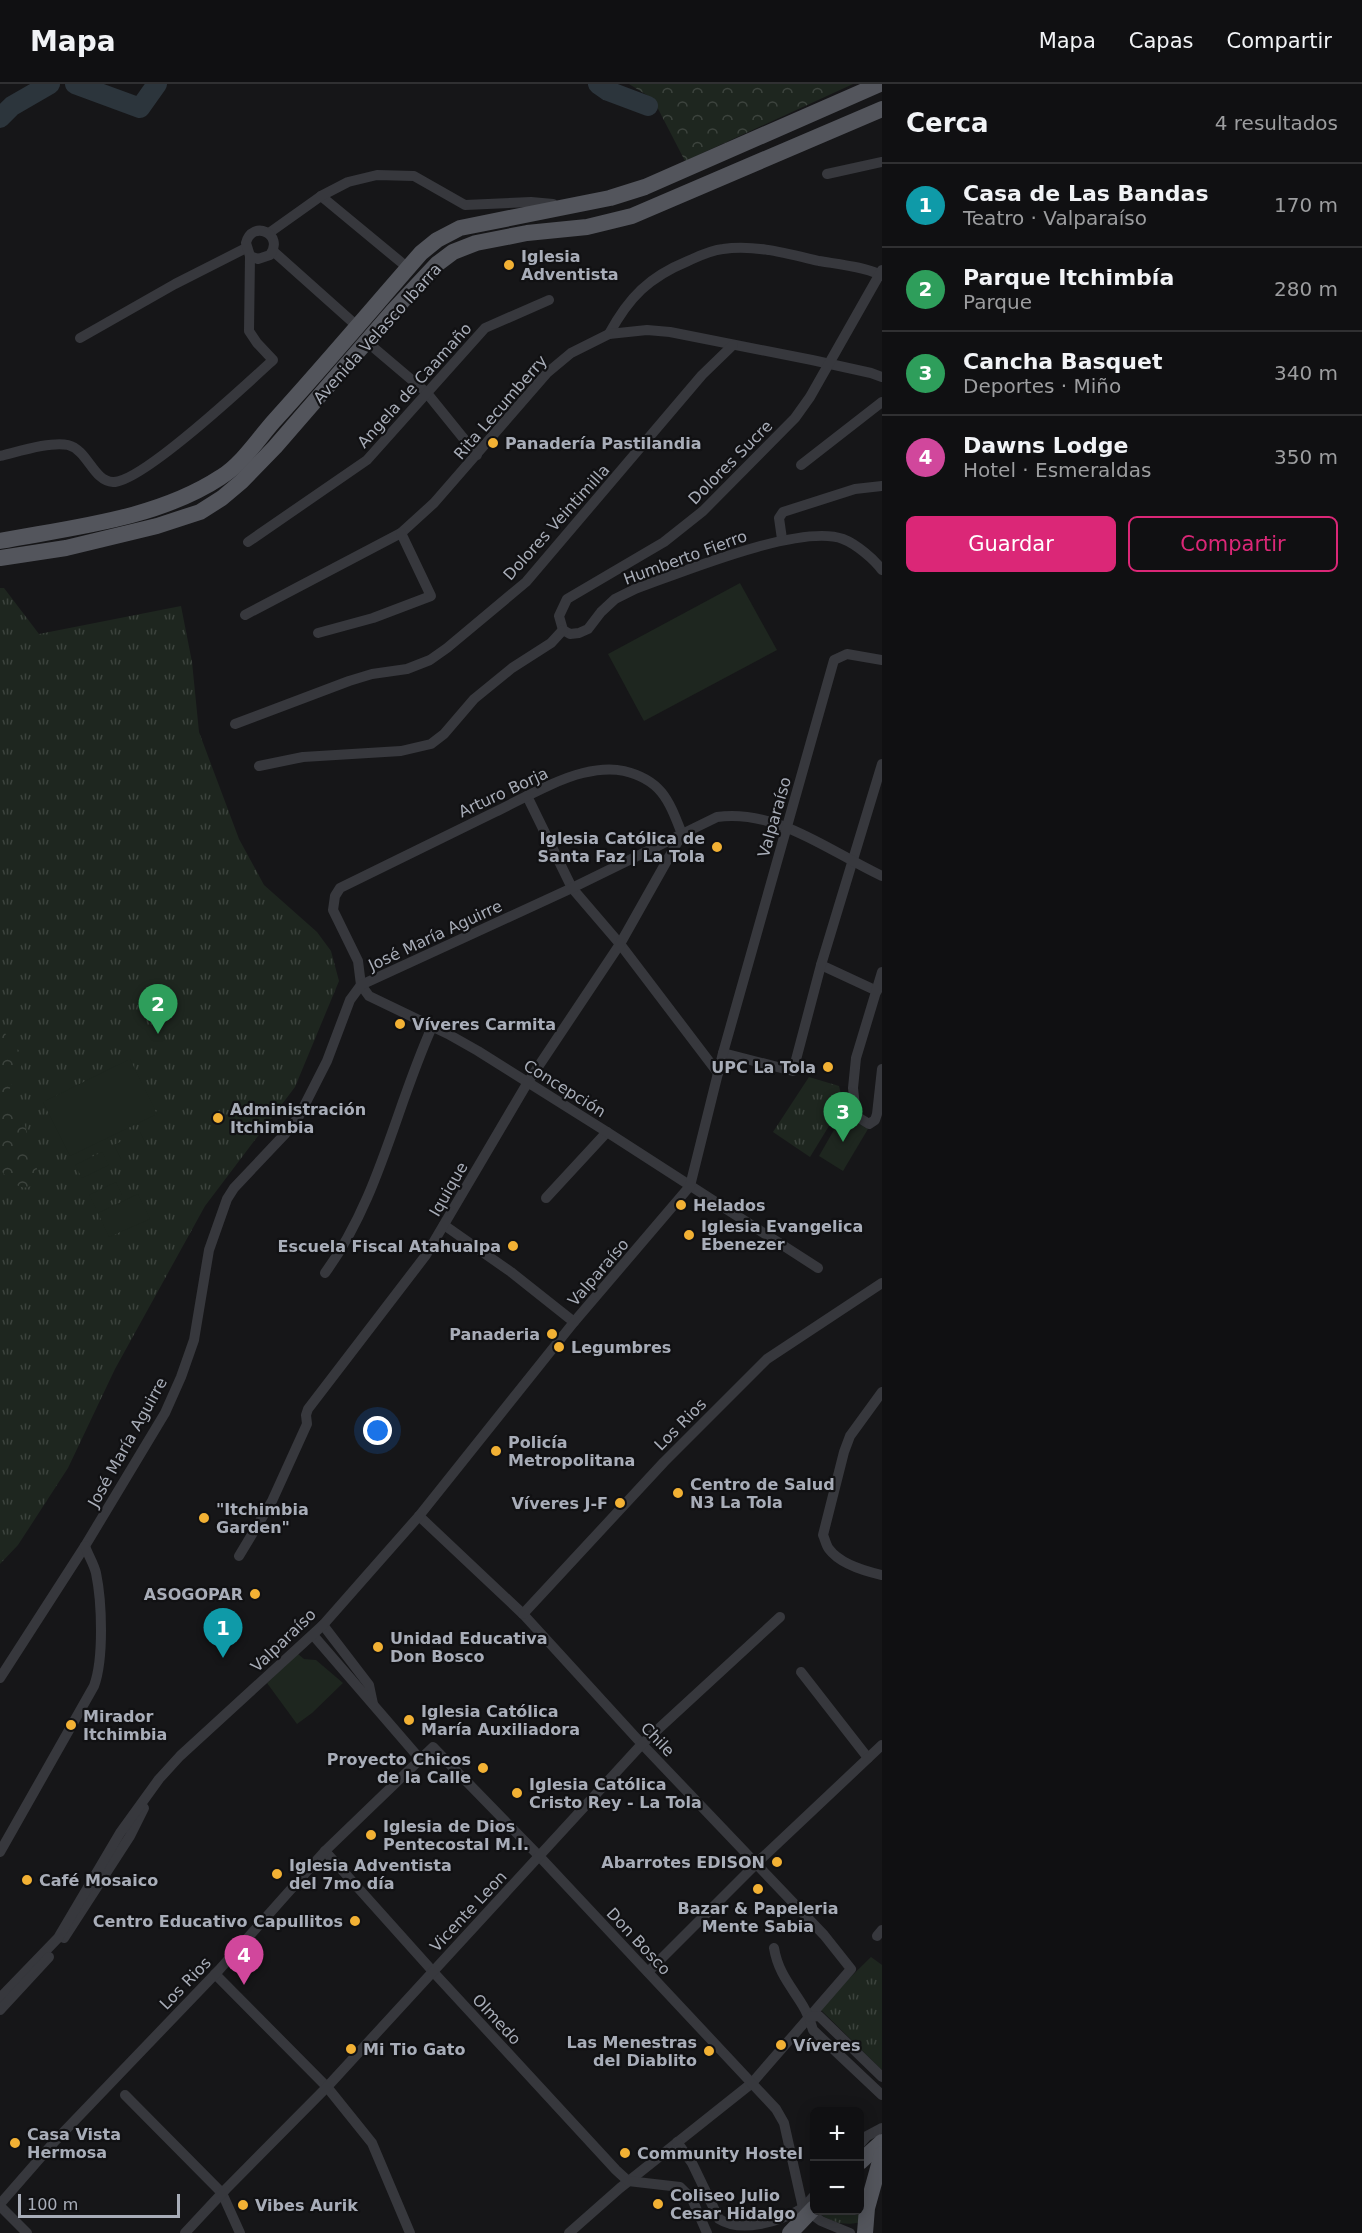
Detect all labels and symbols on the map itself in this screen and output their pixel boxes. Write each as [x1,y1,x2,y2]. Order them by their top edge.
place label: Iglesia Adventista [521,247,619,284]
marker: Iglesia Adventista [502,258,516,272]
street label: Avenida Velasco Ibarra [309,259,445,407]
street label: Angela de Caamaño [353,319,476,452]
street label: Rita Lecumberry [450,351,551,463]
street label: Dolores Sucre [684,416,776,508]
place label: Panadería Pastilandia [505,434,701,453]
marker: Panadería Pastilandia [486,436,500,450]
street label: Dolores Veintimilla [499,460,613,584]
street label: Humberto Fierro [621,526,750,589]
street label: Arturo Borja [455,763,551,821]
street label: Valparaíso [754,775,795,860]
place label: Iglesia Católica de Santa Faz | La Tola [538,829,705,867]
marker: Iglesia Católica de Santa Faz | La Tola [710,840,724,854]
street label: José María Aguirre [364,896,505,975]
pin: 2 [138,984,178,1034]
place label: Víveres Carmita [412,1015,556,1034]
marker: Víveres Carmita [393,1017,407,1031]
street label: Concepción [520,1056,609,1121]
place label: UPC La Tola [711,1058,816,1077]
marker: UPC La Tola [821,1060,835,1074]
pin: 3 [824,1092,862,1142]
place label: Administración Itchimbia [230,1100,366,1137]
marker: Administración Itchimbia [211,1111,225,1125]
street label: Iquique [425,1159,472,1220]
place label: Helados [693,1196,766,1215]
marker: Helados [674,1198,688,1212]
place label: Iglesia Evangelica Ebenezer [701,1217,863,1254]
marker: Iglesia Evangelica Ebenezer [682,1228,696,1242]
street label: Valparaíso [564,1235,633,1310]
place label: Escuela Fiscal Atahualpa [278,1237,501,1256]
marker: Escuela Fiscal Atahualpa [506,1239,520,1253]
place label: Panaderia [449,1325,540,1344]
marker: Panaderia [545,1327,559,1341]
place label: Legumbres [571,1338,671,1357]
marker: Legumbres [552,1340,566,1354]
street label: José María Aguirre [83,1374,171,1511]
street label: Los Rios [650,1394,710,1454]
your location [363,1416,392,1445]
place label: Policía Metropolitana [508,1433,635,1470]
marker: Policía Metropolitana [489,1444,503,1458]
place label: Centro de Salud N3 La Tola [690,1475,835,1512]
marker: Centro de Salud N3 La Tola [671,1486,685,1500]
place label: Víveres J-F [511,1494,608,1513]
marker: Víveres J-F [613,1496,627,1510]
place label: "Itchimbia Garden" [216,1500,309,1537]
marker: "Itchimbia Garden" [197,1511,211,1525]
place label: ASOGOPAR [144,1585,243,1604]
marker: ASOGOPAR [248,1587,262,1601]
street label: Valparaíso [247,1605,320,1676]
pin: 1 [204,1608,242,1658]
place label: Unidad Educativa Don Bosco [390,1629,548,1666]
marker: Unidad Educativa Don Bosco [371,1640,385,1654]
place label: Iglesia Católica María Auxiliadora [421,1702,580,1739]
place label: Mirador Itchimbia [83,1707,167,1744]
marker: Iglesia Católica María Auxiliadora [402,1713,416,1727]
marker: Mirador Itchimbia [64,1718,78,1732]
street label: Chile [637,1718,678,1760]
place label: Proyecto Chicos de la Calle [327,1750,471,1787]
marker: Proyecto Chicos de la Calle [476,1761,490,1775]
place label: Iglesia Católica Cristo Rey - La Tola [529,1775,702,1812]
marker: Iglesia Católica Cristo Rey - La Tola [510,1786,524,1800]
place label: Iglesia de Dios Pentecostal M.I. [383,1817,529,1854]
marker: Iglesia de Dios Pentecostal M.I. [364,1828,378,1842]
place label: Abarrotes EDISON [601,1853,765,1872]
marker: Abarrotes EDISON [770,1855,784,1869]
place label: Iglesia Adventista del 7mo día [289,1856,452,1893]
marker: Iglesia Adventista del 7mo día [270,1867,284,1881]
street label: Vicente Leon [426,1867,511,1956]
place label: Café Mosaico [39,1871,158,1890]
marker: Café Mosaico [20,1873,34,1887]
marker: Bazar & Papeleria Mente Sabia [751,1882,765,1896]
place label: Bazar & Papeleria Mente Sabia [678,1899,839,1936]
street label: Don Bosco [603,1904,675,1979]
place label: Centro Educativo Capullitos [93,1912,343,1931]
marker: Centro Educativo Capullitos [348,1914,362,1928]
pin: 4 [224,1936,264,1985]
street label: Los Rios [156,1953,215,2014]
street label: Olmedo [468,1990,525,2049]
place label: Las Menestras del Diablito [567,2033,697,2070]
place label: Víveres [793,2036,860,2055]
marker: Víveres [774,2038,788,2052]
place label: Mi Tio Gato [363,2040,466,2059]
marker: Mi Tio Gato [344,2042,358,2056]
marker: Las Menestras del Diablito [702,2044,716,2058]
place label: Casa Vista Hermosa [27,2125,121,2162]
marker: Casa Vista Hermosa [8,2136,22,2150]
place label: Community Hostel [637,2144,803,2163]
marker: Community Hostel [618,2146,632,2160]
place label: Coliseo Julio Cesar Hidalgo [670,2186,795,2223]
scale bar [18,2191,180,2218]
place label: Vibes Aurik [255,2196,358,2215]
marker: Coliseo Julio Cesar Hidalgo [651,2197,665,2211]
marker: Vibes Aurik [236,2198,250,2212]

